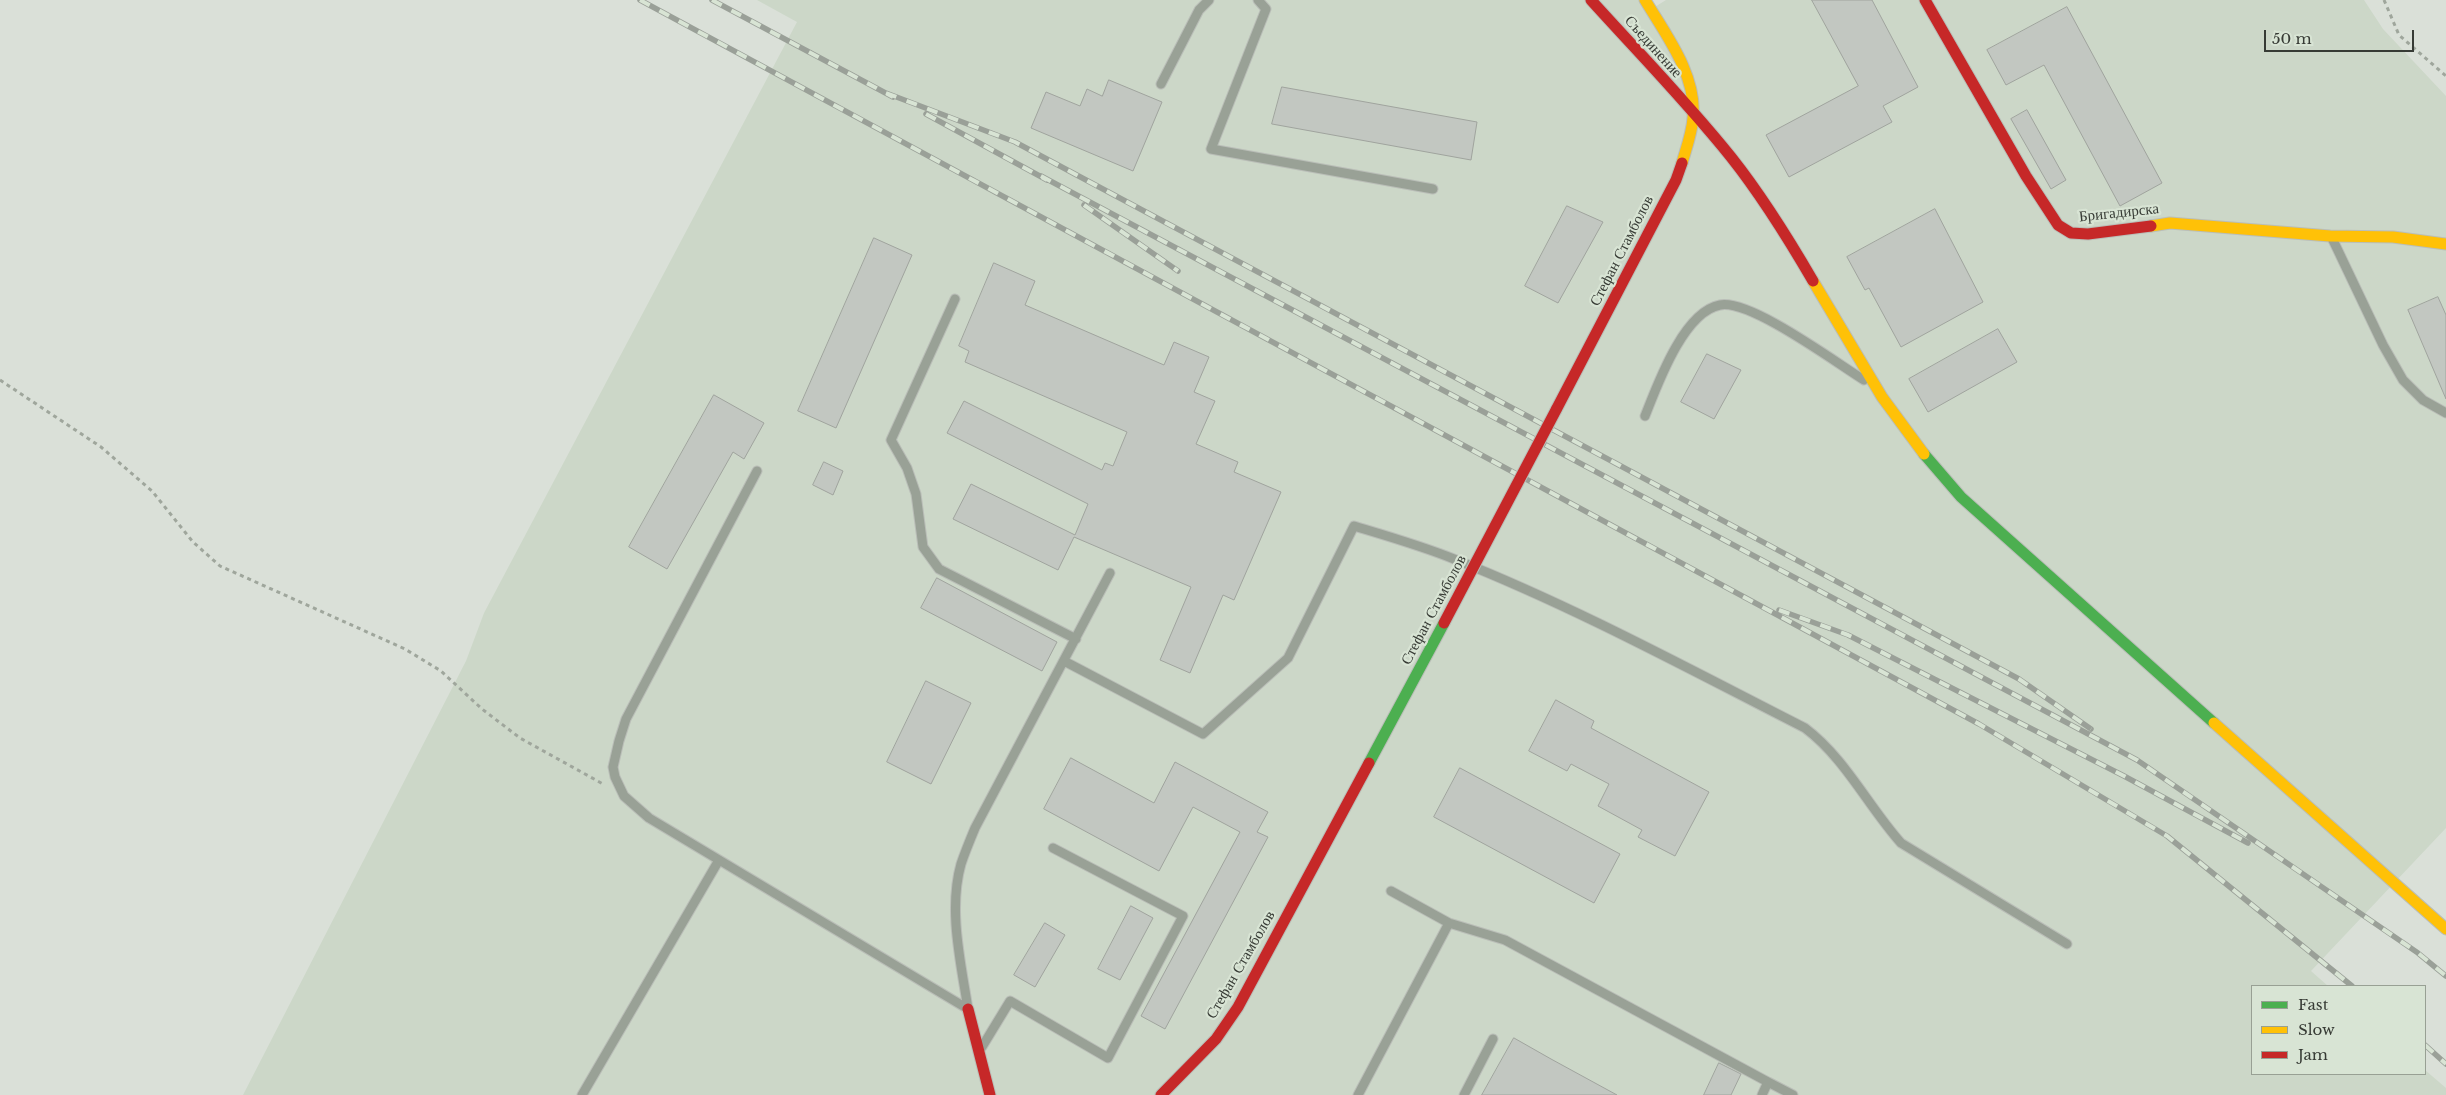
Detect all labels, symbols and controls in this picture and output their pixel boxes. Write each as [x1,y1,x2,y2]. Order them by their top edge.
street label: Съединение [1620,12,1686,82]
scale bar [2266,20,2416,52]
text: 50 m [2272,29,2312,48]
street label: Стефан Стамболов [1586,193,1658,309]
street label: Бригадирска [2078,200,2160,226]
street label: Стефан Стамболов [1398,552,1470,668]
street label: Стефан Стамболов [1203,908,1279,1022]
legend [2251,985,2426,1075]
text: Fast [2298,995,2328,1014]
text: Slow [2298,1020,2335,1039]
text: Jam [2298,1045,2328,1064]

